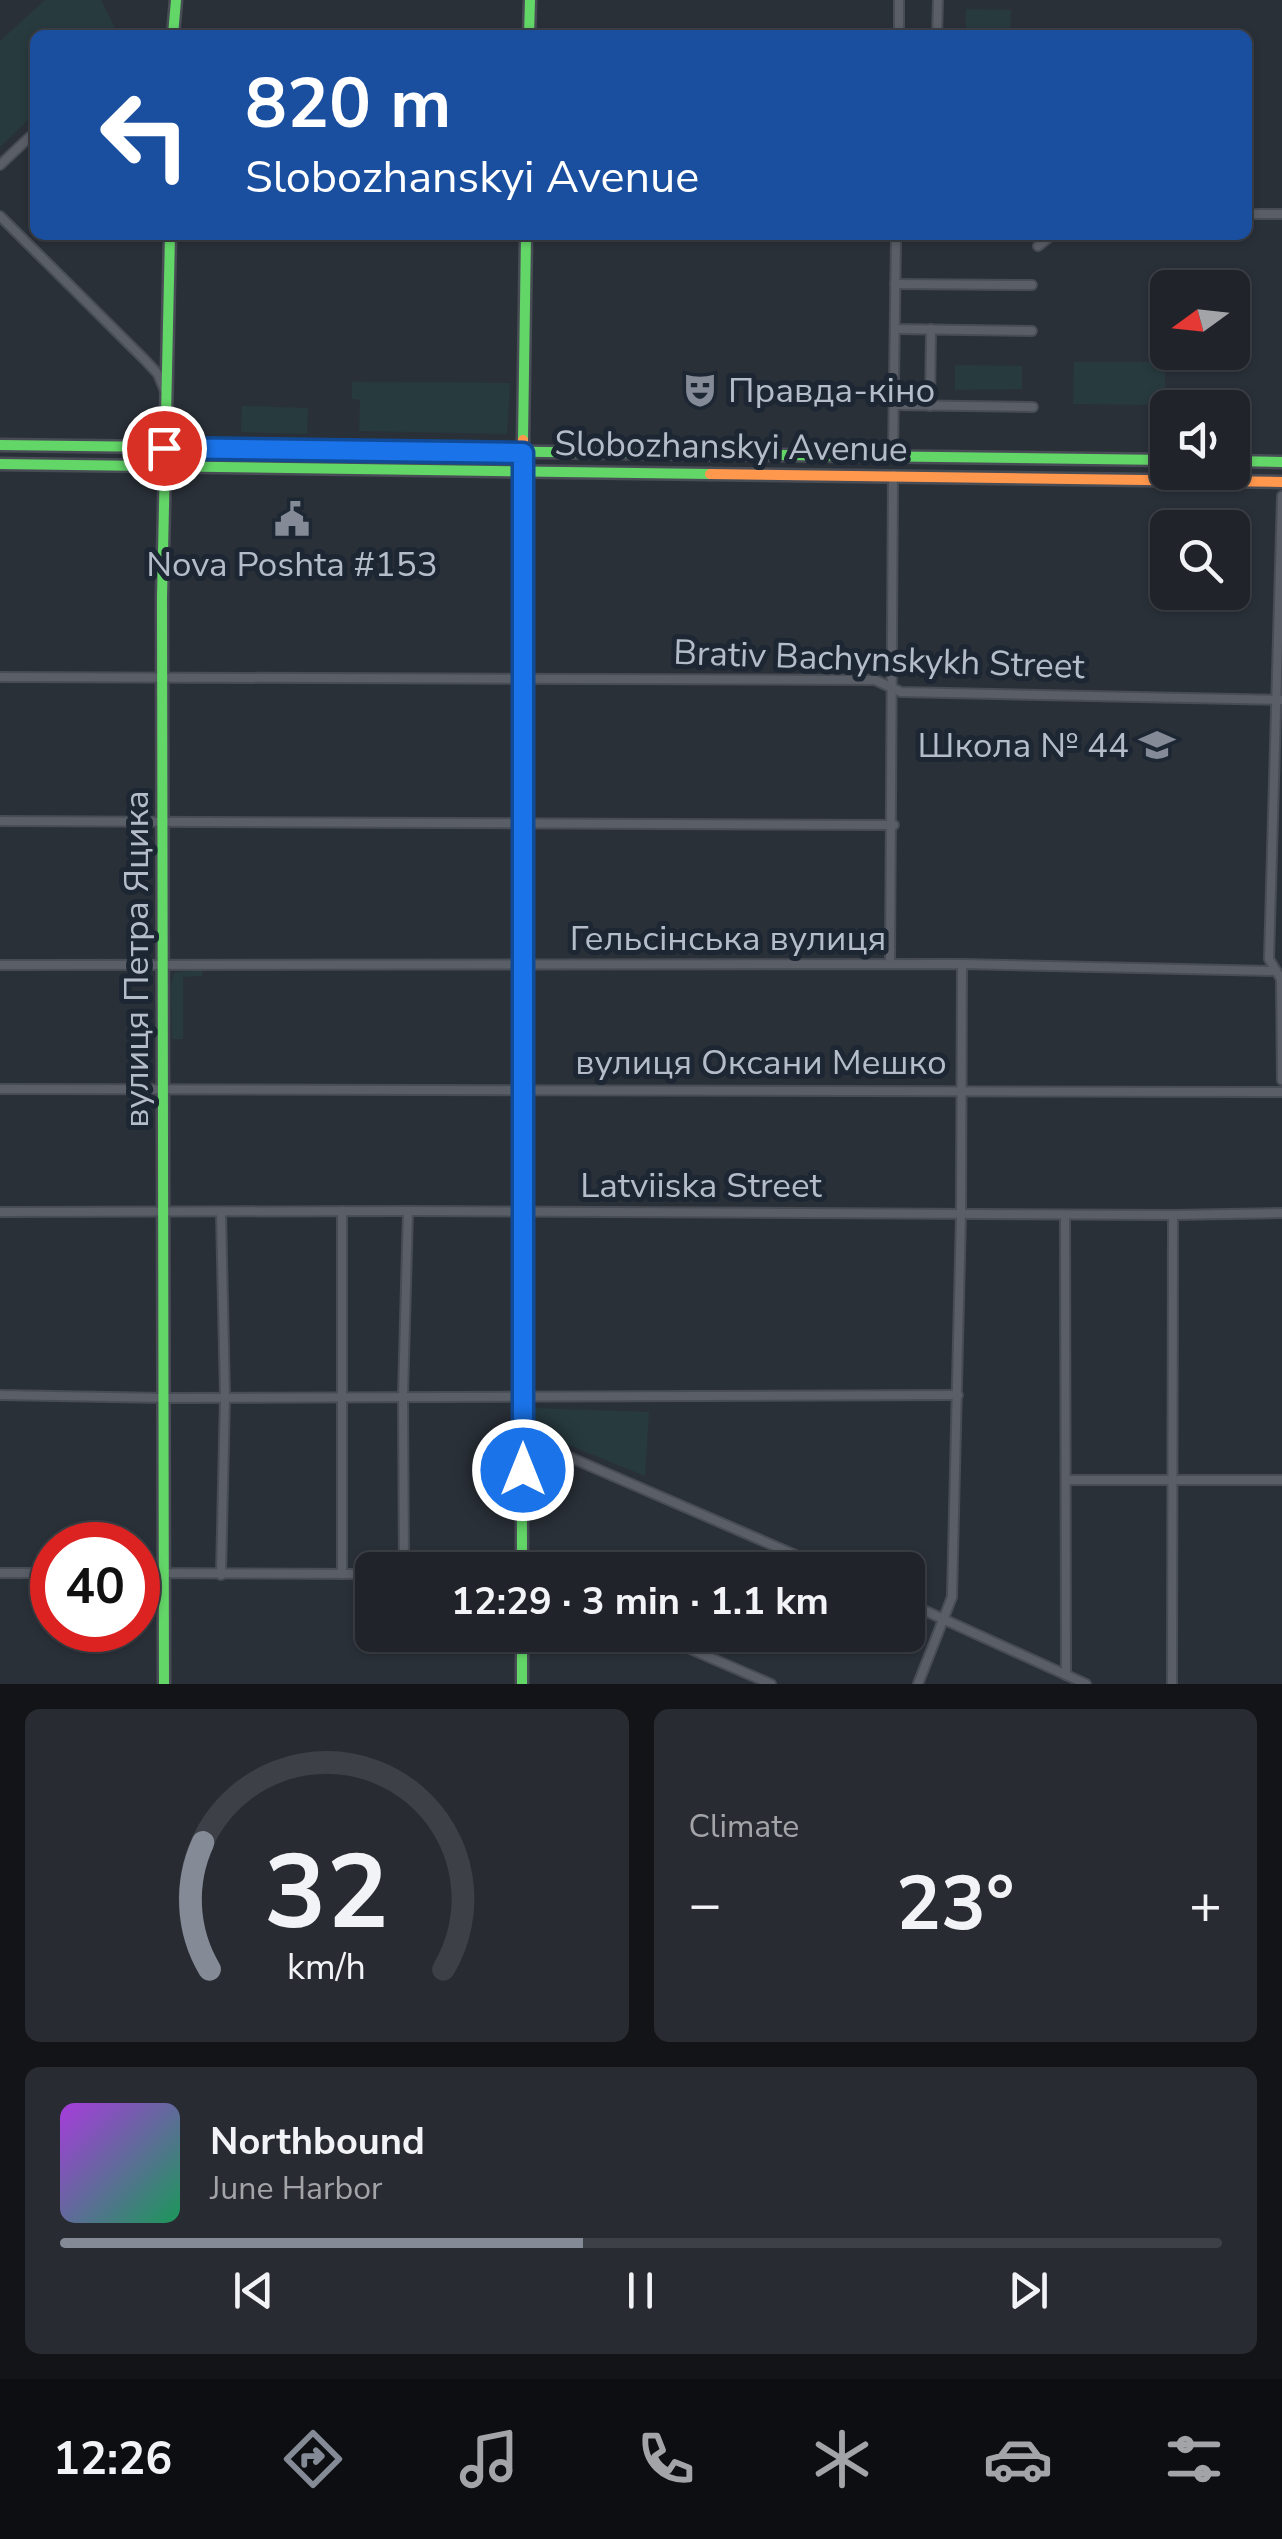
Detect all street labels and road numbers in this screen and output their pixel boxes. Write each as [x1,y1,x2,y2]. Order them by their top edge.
street label: Slobozhanskyi Avenue [554,420,908,473]
street label: Brativ Bachynskykh Street [672,629,1086,690]
street label: вулиця Петра Яцика [113,790,160,1128]
street label: Гельсінська вулиця [570,915,886,962]
street label: вулиця Оксани Мешко [575,1039,947,1086]
street label: Latviiska Street [580,1162,822,1209]

